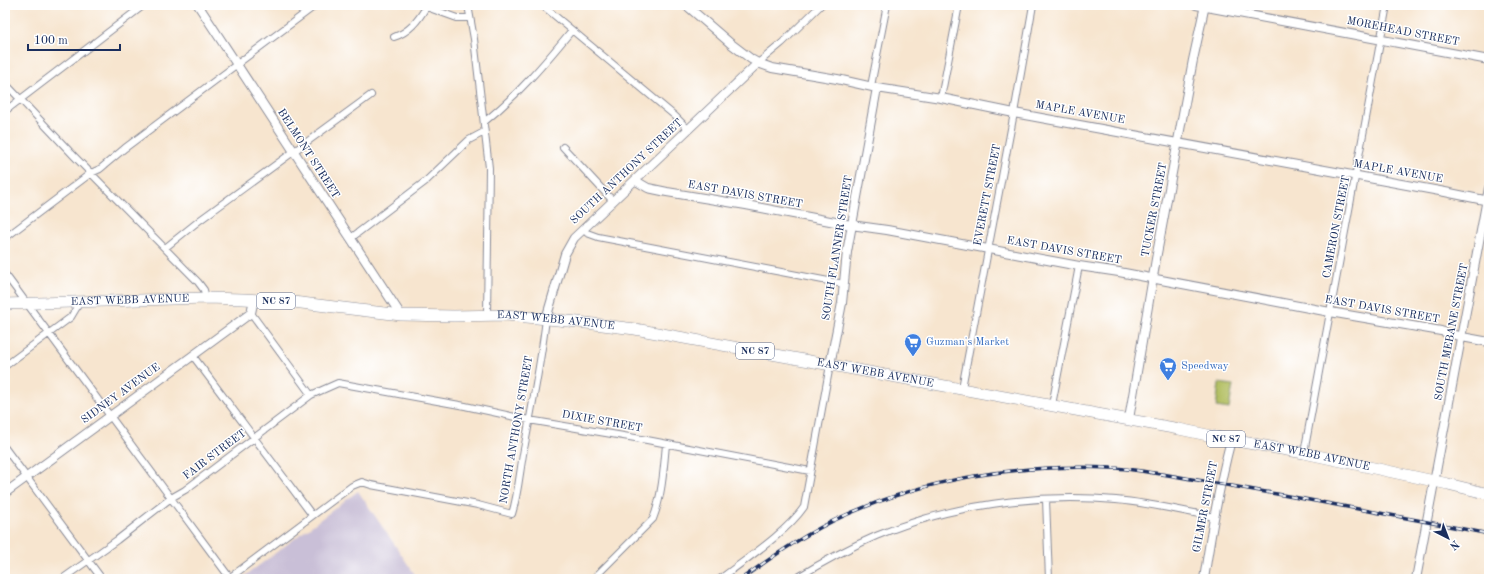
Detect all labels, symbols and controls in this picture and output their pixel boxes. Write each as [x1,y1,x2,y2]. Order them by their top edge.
street label: MOREHEAD STREET [1346,16,1460,48]
scale bar [28,26,120,52]
text: 100 m [34,35,68,47]
street label: MAPLE AVENUE [1034,100,1126,126]
street label: BELMONT STREET [275,107,341,201]
street label: SOUTH ANTHONY STREET [569,117,685,227]
street label: EVERETT STREET [973,143,1003,247]
street label: MAPLE AVENUE [1352,159,1444,185]
street label: TUCKER STREET [1140,162,1170,258]
street label: CAMERON STREET [1322,174,1352,279]
street label: SOUTH FLANNER STREET [821,175,855,321]
street label: EAST DAVIS STREET [687,179,803,211]
street label: EAST DAVIS STREET [1006,235,1122,267]
street label: SOUTH MEBANE STREET [1433,262,1471,402]
street label: EAST WEBB AVENUE [70,293,189,308]
road number: NC 87 [257,293,295,309]
street label: EAST DAVIS STREET [1324,294,1440,326]
street label: EAST WEBB AVENUE [497,309,615,332]
supermarket icon: Guzman's Market [903,332,923,357]
place label: Guzman's Market [926,337,1009,348]
road number: NC 87 [736,343,774,359]
street label: NORTH ANTHONY STREET [499,355,535,505]
supermarket icon: Speedway [1158,356,1178,381]
street label: EAST WEBB AVENUE [816,357,935,389]
place label: Speedway [1181,361,1229,372]
street label: SIDNEY AVENUE [80,362,162,426]
street label: DIXIE STREET [561,409,643,435]
street label: FAIR STREET [181,428,249,482]
road number: NC 87 [1207,431,1245,447]
street label: EAST WEBB AVENUE [1252,439,1371,473]
street label: GILMER STREET [1192,460,1220,554]
north arrow [1428,518,1468,558]
text: N [1446,537,1460,552]

